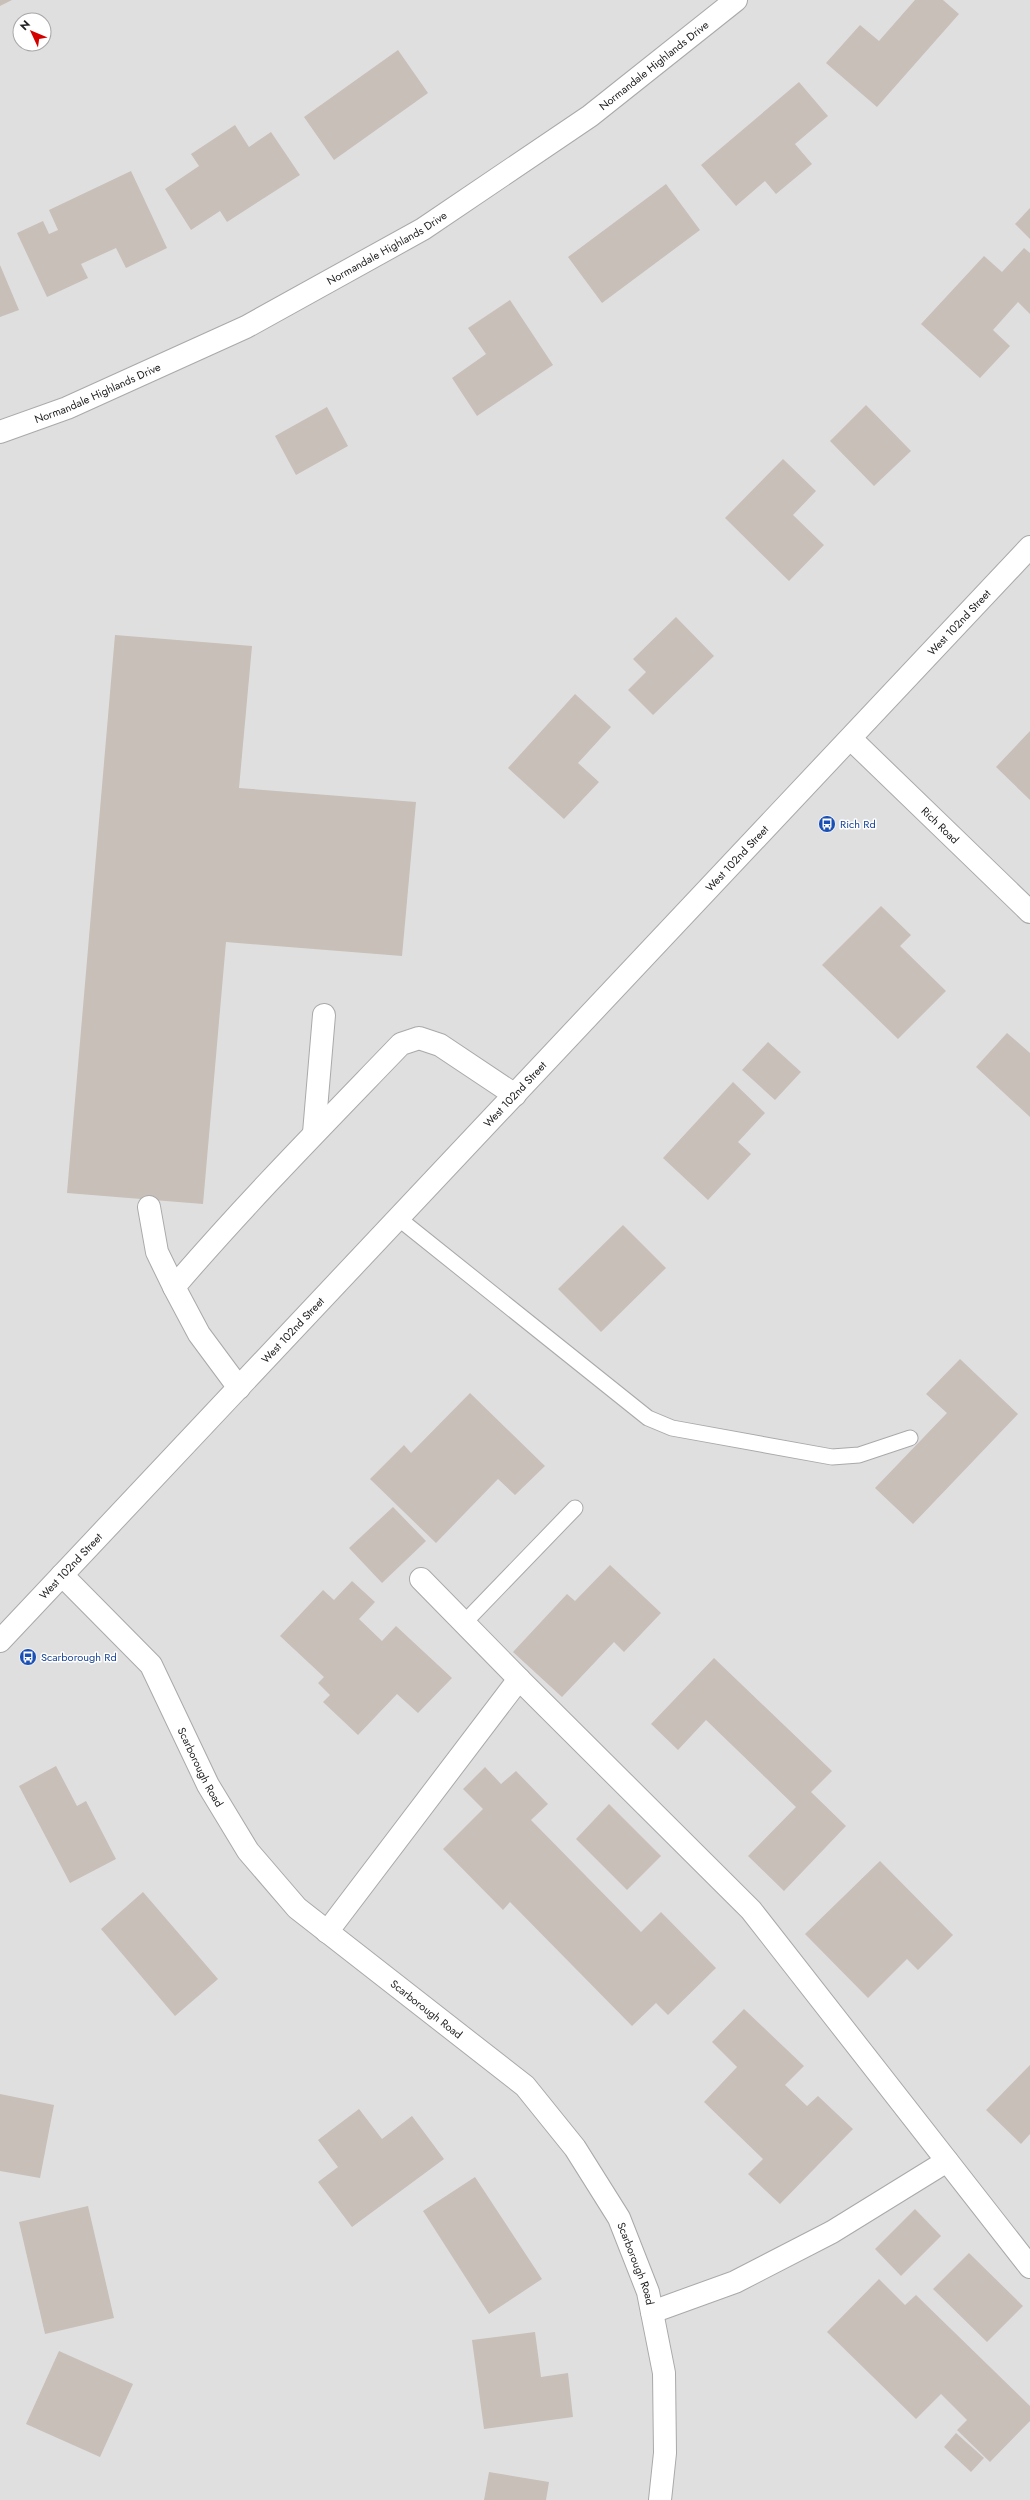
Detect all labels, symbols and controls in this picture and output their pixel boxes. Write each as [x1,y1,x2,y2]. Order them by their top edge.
north arrow [12,12,52,52]
text: N [16,16,34,34]
street label: Normandale Highlands Drive [595,17,712,114]
street label: Normandale Highlands Drive [324,207,450,289]
street label: Normandale Highlands Drive [32,359,163,427]
street label: West 102nd Street [924,586,994,659]
street label: Rich Road [918,803,963,847]
bus stop icon: Rich Rd [817,814,837,834]
place label: Rich Rd [840,816,876,832]
street label: West 102nd Street [702,821,772,895]
street label: West 102nd Street [480,1057,550,1131]
street label: West 102nd Street [258,1293,328,1367]
street label: West 102nd Street [35,1529,106,1603]
bus stop icon: Scarborough Rd [18,1647,38,1667]
place label: Scarborough Rd [41,1649,117,1665]
street label: Scarborough Road [174,1725,227,1810]
street label: Scarborough Road [387,1976,466,2042]
street label: Scarborough Road [613,2220,658,2306]

